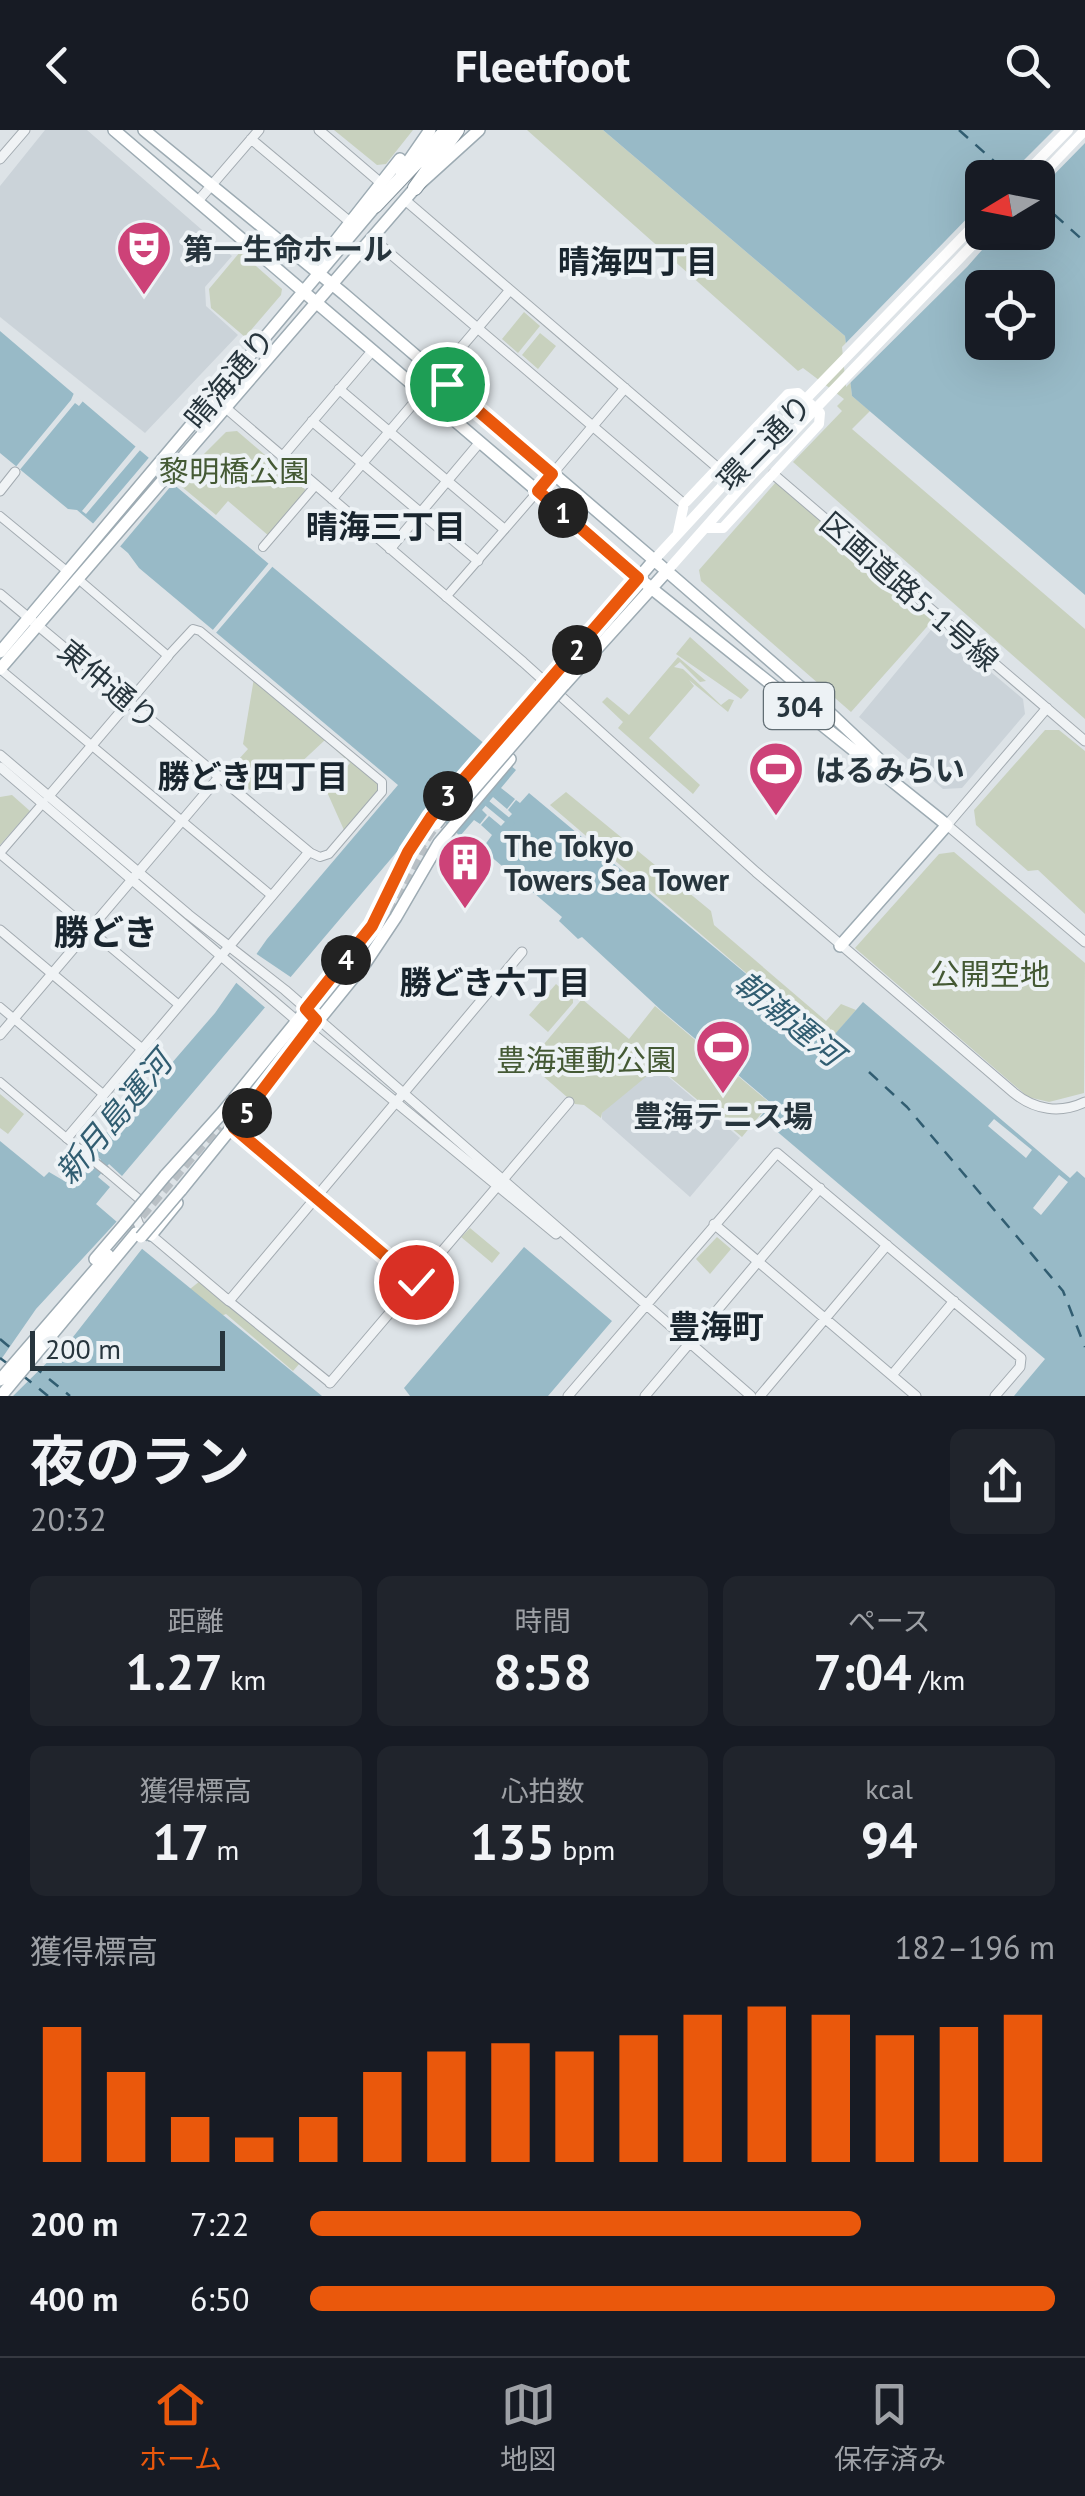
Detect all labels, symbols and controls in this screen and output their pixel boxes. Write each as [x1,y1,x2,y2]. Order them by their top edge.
text: Fleetfoot [455,36,630,94]
icon: back [30,38,85,93]
icon: search [1000,38,1055,93]
north arrow [965,160,1055,250]
map controls [965,160,1055,360]
theatre icon: 第一生命ホール [114,218,174,297]
place label: 第一生命ホール [183,229,393,268]
district label: 晴海四丁目 [558,240,718,282]
button: locate [965,270,1055,360]
street label: 晴海通り [175,320,283,436]
pin [405,342,490,427]
icon: arrive [420,357,475,412]
street label: 環二通り [708,385,820,499]
park label: 黎明橋公園 [159,451,309,490]
pin: 1 [538,488,588,538]
text: 1 [555,494,571,531]
street label: 区画道路5-1号線 [813,503,1007,679]
district label: 晴海三丁目 [306,505,466,547]
pin: 2 [552,625,602,675]
street label: 東仲通り [51,630,167,738]
text: 2 [569,631,585,668]
road number: 304 [764,683,834,729]
sports icon: はるみらい [746,739,806,818]
place label: はるみらい [815,750,965,789]
district label: 勝どき四丁目 [157,755,349,797]
pin: 3 [423,771,473,821]
text: 3 [440,777,456,814]
place label: The Tokyo Towers Sea Tower [504,826,730,899]
building icon: The Tokyo Towers Sea Tower [435,832,495,911]
district label: 勝どき [54,909,158,955]
pin: 4 [321,935,371,985]
text: 4 [338,941,354,978]
park label: 公開空地 [930,954,1050,993]
district label: 勝どき六丁目 [399,961,591,1003]
water label: 朝潮運河 [726,961,857,1078]
sports icon: 豊海テニス場 [693,1017,753,1096]
water label: 新月島運河 [45,1038,184,1192]
park label: 豊海運動公園 [496,1040,676,1079]
pin: 5 [222,1088,272,1138]
text: 5 [239,1094,255,1131]
place label: 豊海テニス場 [633,1096,813,1135]
pin [374,1240,459,1325]
icon: check [389,1255,444,1310]
district label: 豊海町 [668,1305,764,1347]
scale bar [30,1326,225,1370]
text: 200 m [45,1330,121,1367]
text: 夜のラン [30,1425,250,1496]
button: share [950,1429,1055,1534]
text: 20:32 [30,1498,107,1540]
text: 距離 [168,1602,224,1639]
text: 時間 [514,1602,571,1639]
text: ペース [848,1602,930,1639]
text: 1.27 [125,1639,223,1704]
text: 8:58 [493,1639,592,1704]
text: 7:04 [813,1639,912,1704]
text: km [223,1661,266,1698]
text: /km [912,1661,965,1698]
text: kcal [865,1770,913,1807]
text: 獲得標高 [140,1772,252,1809]
text: 心拍数 [500,1772,585,1809]
text: 94 [861,1807,918,1872]
text: 17 [152,1809,209,1874]
text: 135 [470,1809,555,1874]
text: m [209,1831,239,1868]
text: bpm [555,1831,615,1868]
text: 182–196 m [895,1926,1055,1968]
text: 獲得標高 [30,1930,158,1972]
text: 200 m [30,2203,118,2245]
text: 7:22 [190,2203,249,2245]
text: 400 m [30,2278,118,2320]
text: 6:50 [190,2278,249,2320]
tab: ホーム [139,2377,222,2477]
tab: 地図 [500,2377,556,2477]
tab: 保存済み [834,2377,946,2477]

